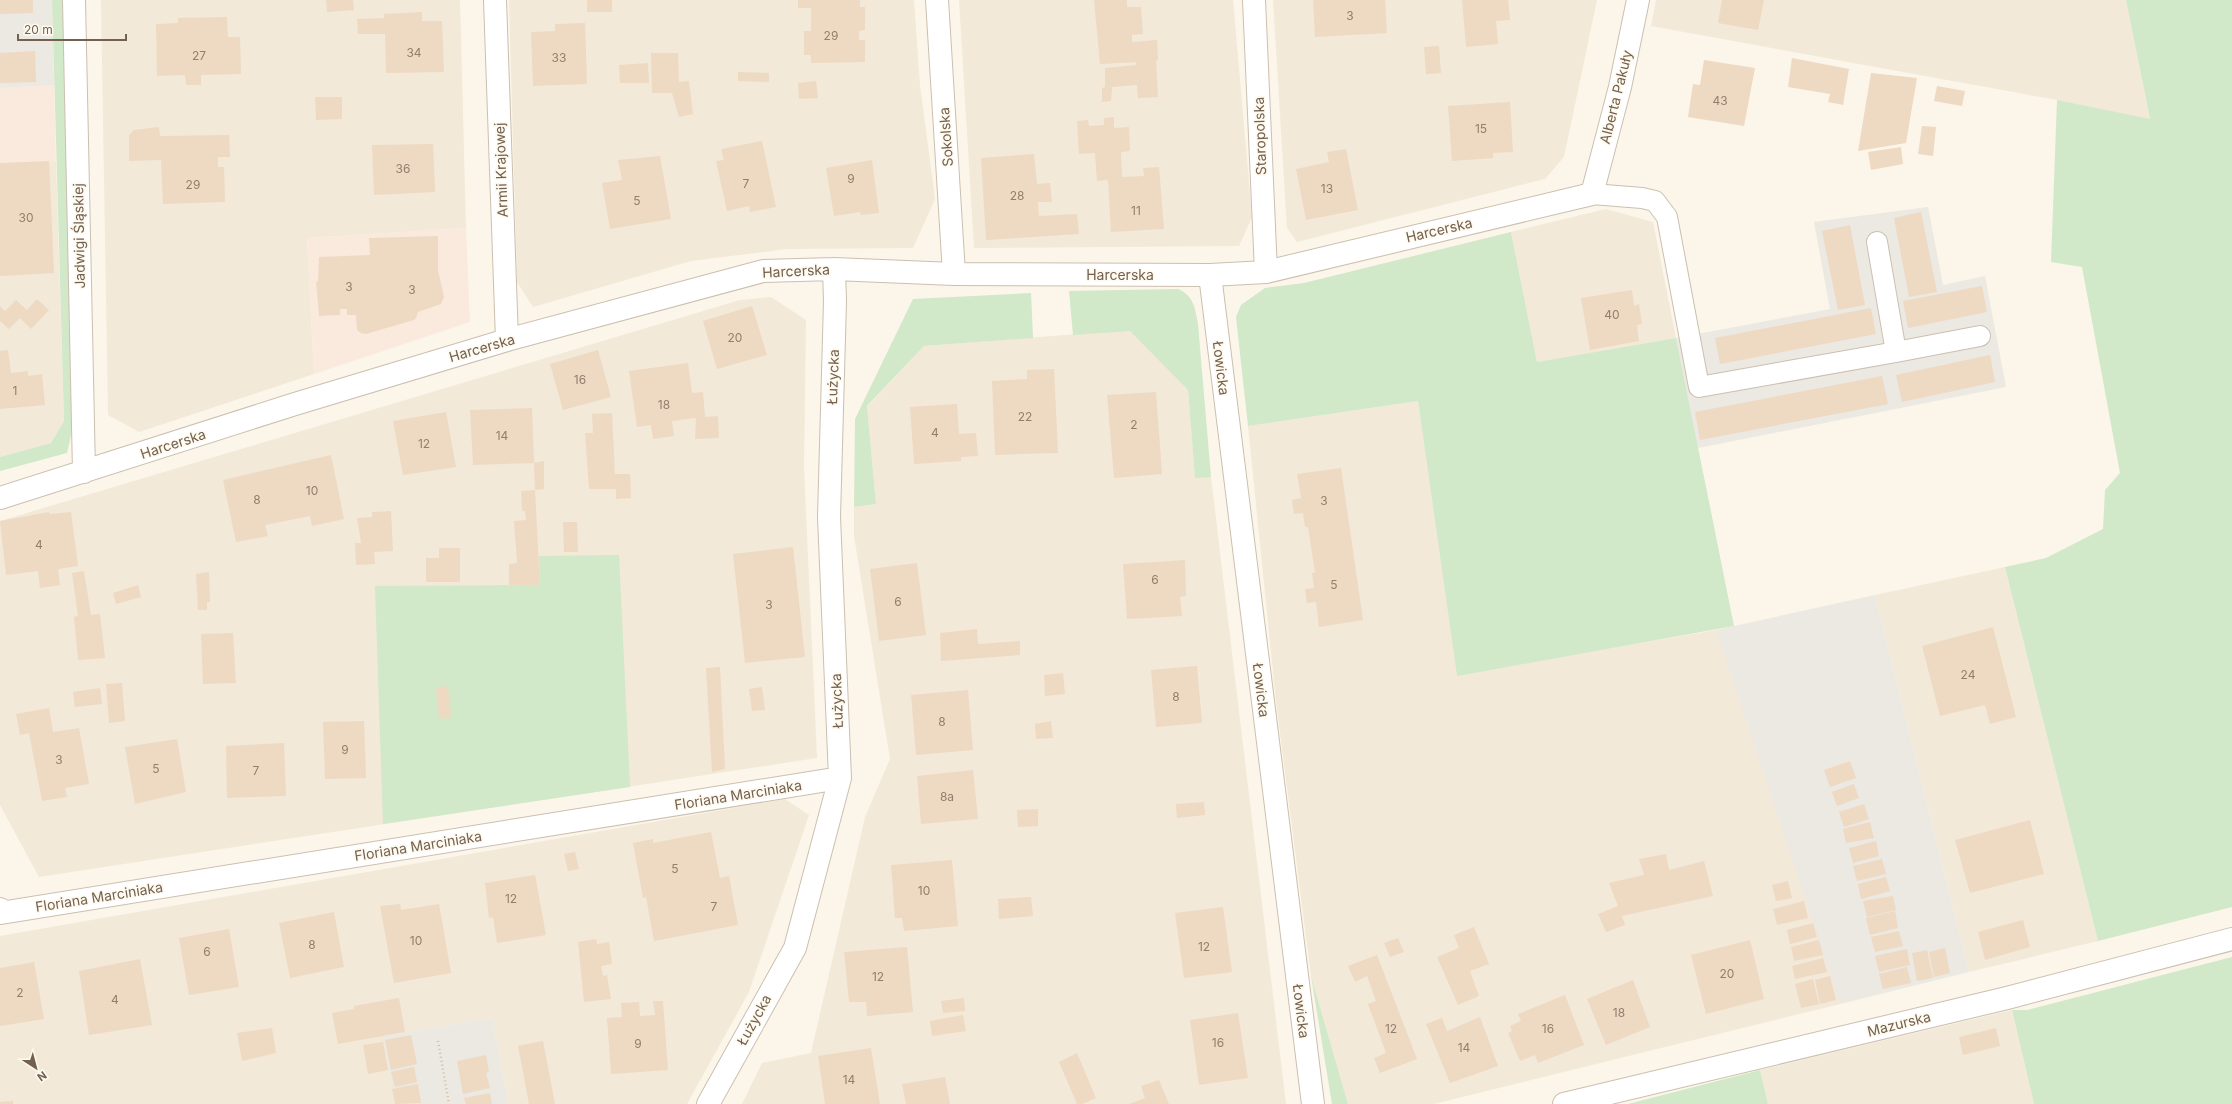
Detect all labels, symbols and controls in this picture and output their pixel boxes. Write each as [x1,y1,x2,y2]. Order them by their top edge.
house number: 3 [1346,8,1354,23]
scale bar [18,16,126,42]
text: 20 m [24,22,53,37]
house number: 29 [824,28,838,43]
house number: 34 [406,45,422,60]
house number: 27 [192,48,206,63]
street label: Alberta Pakuły [1596,48,1635,145]
house number: 33 [552,50,566,65]
house number: 43 [1712,93,1728,108]
street label: Staropolska [1250,97,1269,175]
street label: Sokolska [935,107,956,167]
house number: 15 [1475,121,1487,136]
street label: Armii Krajowej [490,122,511,218]
house number: 36 [396,161,410,176]
house number: 9 [847,171,855,186]
house number: 7 [743,176,750,191]
house number: 29 [186,177,200,192]
house number: 13 [1321,181,1333,196]
street label: Jadwigi Śląskiej [69,183,88,289]
house number: 28 [1010,188,1024,203]
house number: 5 [633,193,641,208]
house number: 11 [1131,203,1141,218]
house number: 30 [19,210,33,225]
street label: Harcerska [1404,214,1474,245]
street label: Harcerska [762,260,830,281]
street label: Harcerska [1086,266,1154,283]
house number: 3 [345,279,353,294]
house number: 3 [408,282,416,297]
house number: 40 [1604,307,1620,322]
street label: Harcerska [447,330,517,365]
house number: 20 [728,330,742,345]
street label: Łowicka [1210,340,1233,396]
street label: Łużycka [823,349,842,405]
house number: 16 [574,372,586,387]
house number: 1 [13,383,17,398]
house number: 18 [658,397,670,412]
house number: 22 [1018,409,1032,424]
house number: 2 [1130,417,1138,432]
street label: Harcerska [138,425,208,462]
house number: 4 [931,425,939,440]
house number: 14 [496,428,509,443]
house number: 12 [418,436,430,451]
house number: 10 [306,483,318,498]
house number: 8 [253,492,261,507]
house number: 3 [1320,493,1328,508]
house number: 4 [35,537,43,552]
house number: 6 [1151,572,1159,587]
house number: 5 [1330,577,1338,592]
house number: 6 [894,594,902,609]
house number: 3 [765,597,773,612]
street label: Łowicka [1250,662,1273,718]
house number: 24 [1961,667,1976,682]
street label: Łużycka [827,673,846,729]
house number: 8 [1172,689,1180,704]
house number: 8 [938,714,946,729]
house number: 9 [341,742,349,757]
house number: 3 [55,752,63,767]
house number: 5 [152,761,160,776]
house number: 7 [253,763,260,778]
street label: Floriana Marciniaka [673,776,803,813]
house number: 8a [940,789,954,804]
street label: Floriana Marciniaka [353,827,483,864]
house number: 5 [671,861,679,876]
street label: Floriana Marciniaka [34,878,164,915]
house number: 10 [918,883,930,898]
house number: 12 [505,891,517,906]
house number: 7 [711,899,718,914]
house number: 10 [410,933,422,948]
house number: 8 [308,937,316,952]
house number: 12 [1198,939,1210,954]
house number: 6 [203,944,211,959]
house number: 20 [1720,966,1734,981]
house number: 12 [872,969,884,984]
street label: Łowicka [1290,983,1313,1039]
house number: 2 [16,985,24,1000]
street label: Łużycka [733,991,774,1048]
house number: 4 [111,992,119,1007]
house number: 18 [1613,1005,1625,1020]
street label: Mazurska [1865,1007,1932,1040]
house number: 12 [1385,1021,1397,1036]
house number: 16 [1542,1021,1554,1036]
house number: 16 [1212,1035,1224,1050]
house number: 9 [634,1036,642,1051]
house number: 14 [1458,1040,1471,1055]
north arrow [16,1048,56,1088]
text: N [34,1068,49,1084]
house number: 14 [843,1072,856,1087]

